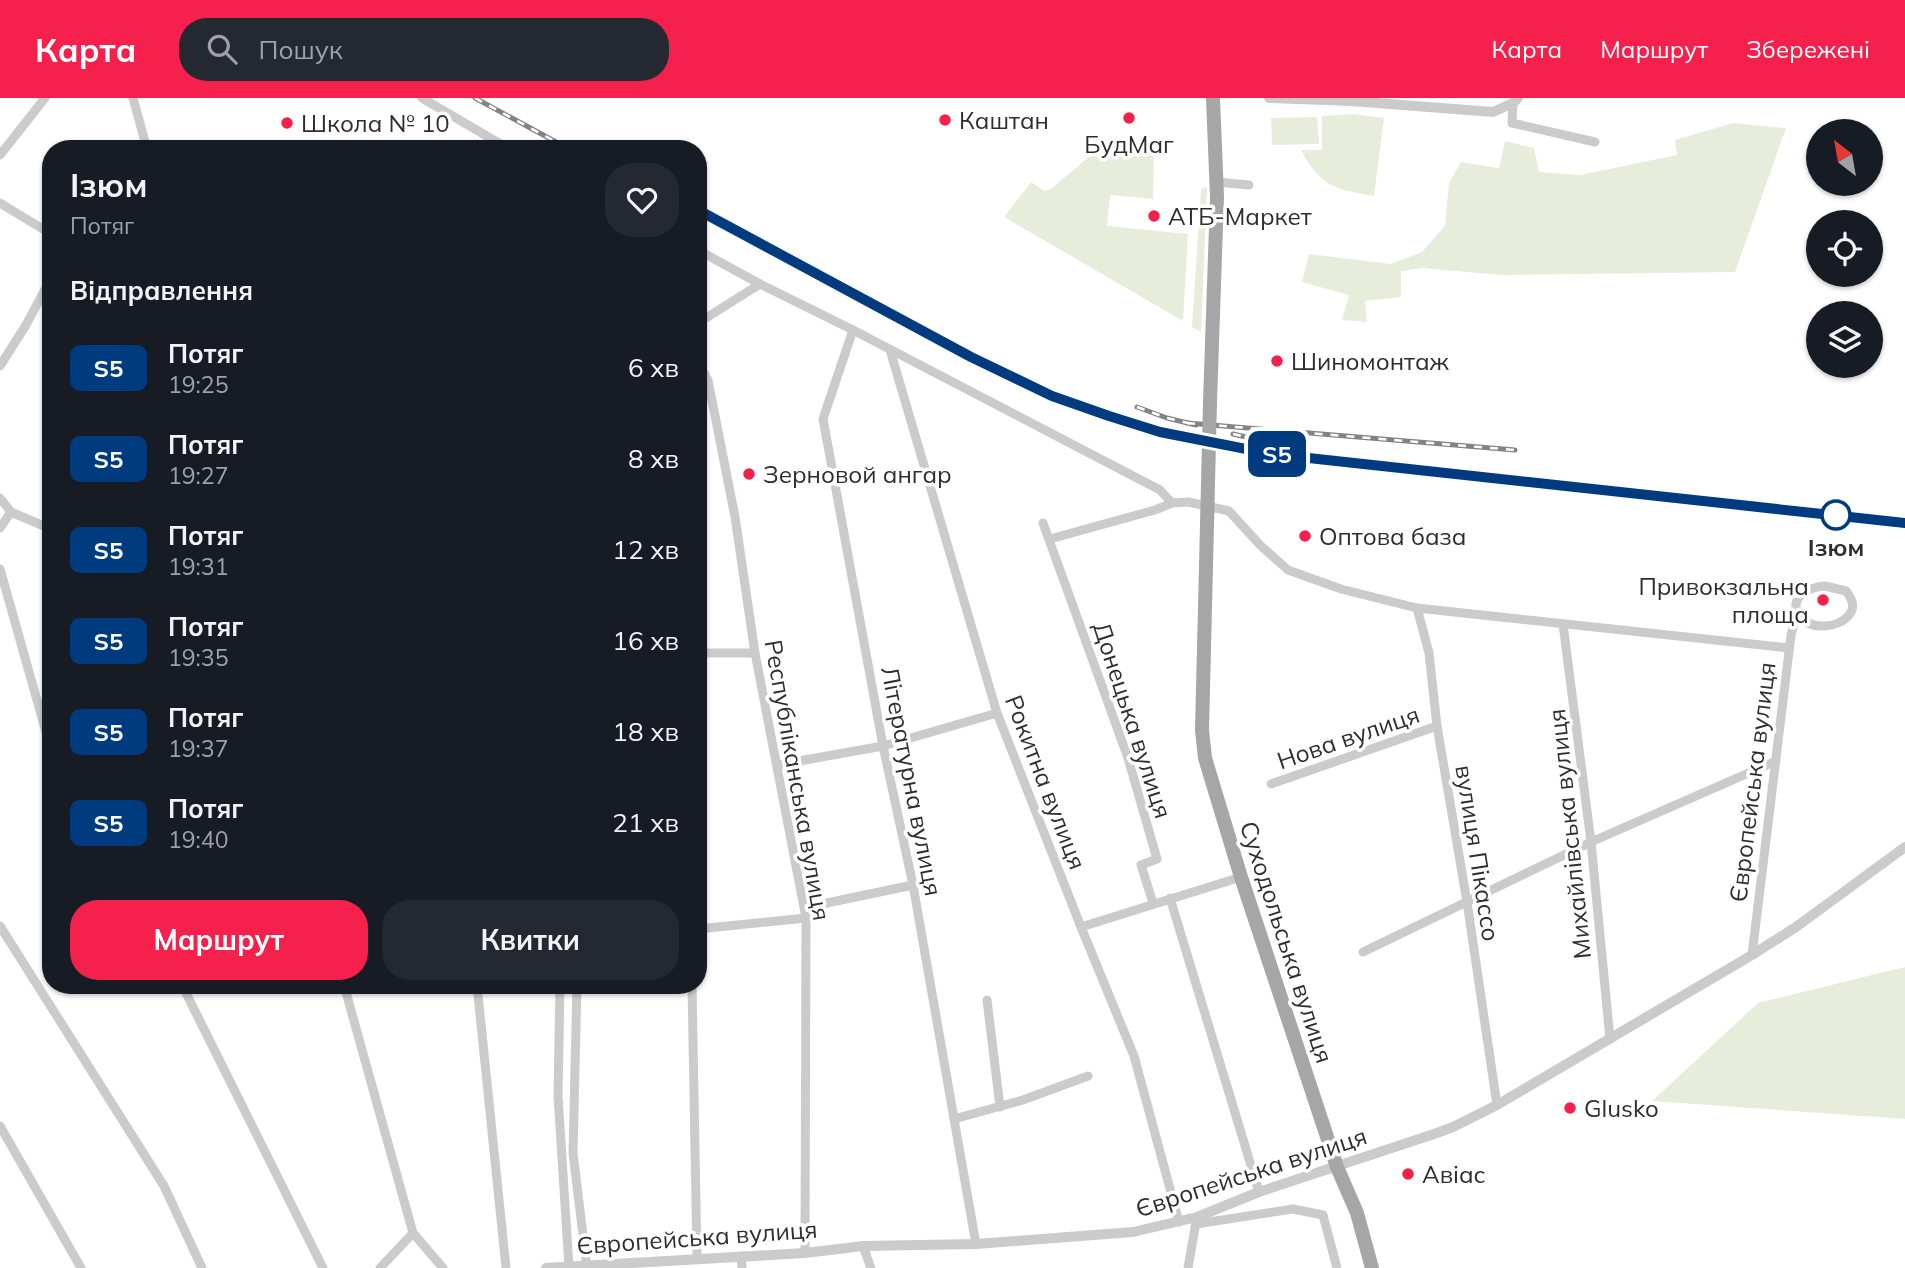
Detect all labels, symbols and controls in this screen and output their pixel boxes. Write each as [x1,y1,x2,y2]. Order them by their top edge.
search box [179,18,669,81]
text: Карта [35,29,137,70]
icon: search [203,30,241,68]
text: Пошук [259,33,343,66]
text: Карта [1492,34,1562,64]
text: Маршрут [1600,34,1708,64]
text: Збережені [1746,34,1870,64]
place label: Каштан [959,105,1049,135]
place label: Школа № 10 [301,108,450,138]
marker: БудМаг [1121,110,1137,126]
marker: Каштан [937,112,953,128]
marker: Школа № 10 [279,115,295,131]
north arrow [1806,119,1883,196]
map controls [1806,119,1883,378]
place label: БудМаг [1084,129,1174,159]
button: heart [605,163,679,237]
text: Ізюм [70,164,147,205]
place label: АТБ-Маркет [1168,201,1312,231]
marker: АТБ-Маркет [1146,208,1162,224]
button: locate [1806,210,1883,287]
text: Потяг [70,211,134,240]
text: Відправлення [70,274,253,307]
button: layers [1806,301,1883,378]
text: Потяг [168,337,243,370]
place label: Шиномонтаж [1291,346,1450,376]
text: 6 хв [628,351,679,384]
text: S5 [94,353,123,383]
marker: Шиномонтаж [1269,353,1285,369]
text: 19:25 [168,370,228,399]
text: Потяг [168,428,243,461]
line badge: S5 [1246,431,1308,477]
text: S5 [1262,439,1292,469]
text: 8 хв [628,442,679,475]
text: S5 [94,444,123,474]
place label: Зерновой ангар [763,459,952,489]
text: 19:27 [168,461,228,490]
marker: Зерновой ангар [741,466,757,482]
marker: Ізюм [1821,500,1851,530]
text: Потяг [168,519,243,552]
place label: Оптова база [1319,521,1466,551]
marker: Оптова база [1297,528,1313,544]
place label: Ізюм [1808,532,1864,562]
text: 12 хв [612,533,679,566]
text: S5 [94,535,123,565]
text: 19:31 [168,552,228,581]
place label: Привокзальна площа [1638,571,1809,629]
marker: Привокзальна площа [1815,592,1831,608]
text: Потяг [168,610,243,643]
street label: Донецька вулиця [1087,618,1179,822]
text: 16 хв [612,624,679,657]
text: S5 [94,626,123,656]
street label: Республіканська вулиця [759,637,837,923]
text: 19:35 [168,643,228,672]
street label: Європейська вулиця [1722,660,1782,904]
street label: Літературна вулиця [875,664,949,898]
street label: Рокитна вулиця [999,691,1093,873]
street label: Нова вулиця [1273,699,1423,775]
text: Потяг [168,701,243,734]
street label: Михайлівська вулиця [1541,708,1597,960]
text: 18 хв [612,715,679,748]
text: S5 [94,717,123,747]
text: 19:37 [168,734,228,763]
street label: вулиця Пікассо [1449,763,1507,943]
text: Потяг [168,792,243,825]
text: 21 хв [612,806,679,839]
text: S5 [94,808,123,838]
street label: Суходольська вулиця [1234,817,1340,1067]
text: 19:40 [168,825,228,854]
button: Маршрут [70,900,368,980]
button: Квитки [382,900,679,980]
place label: Glusko [1584,1093,1659,1123]
marker: Glusko [1562,1100,1578,1116]
street label: Європейська вулиця [1132,1120,1370,1224]
place label: Авіас [1422,1159,1486,1189]
marker: Авіас [1400,1166,1416,1182]
street label: Європейська вулиця [576,1214,818,1260]

